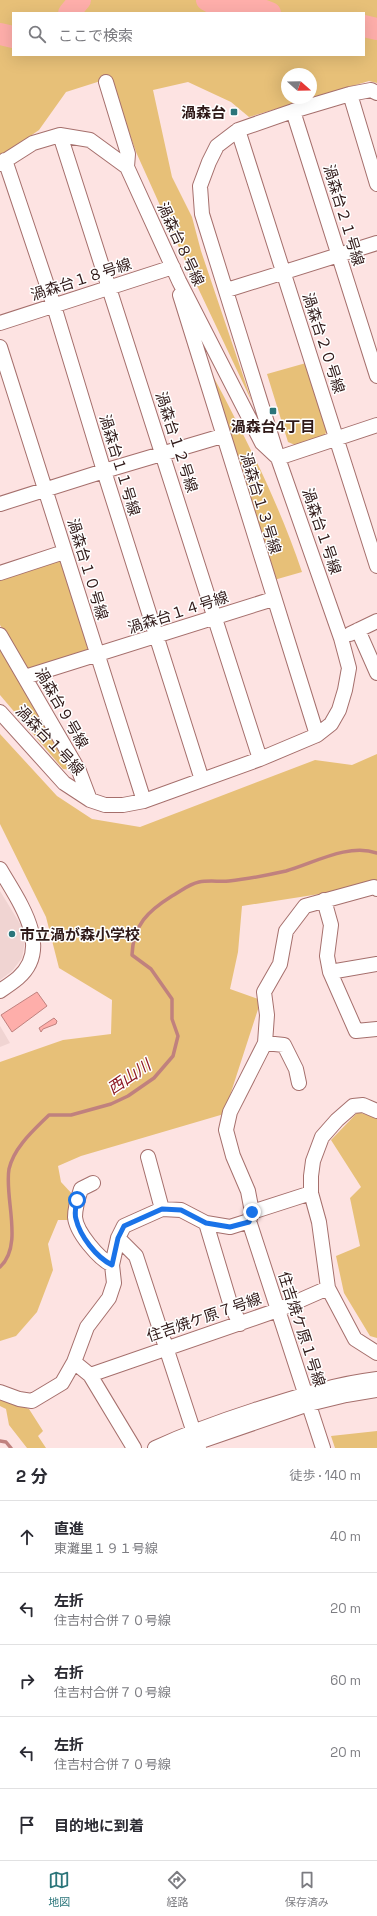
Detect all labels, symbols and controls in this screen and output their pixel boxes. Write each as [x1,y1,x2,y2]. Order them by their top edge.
search box [12,12,365,56]
icon: search [26,23,48,45]
text: ここで検索 [58,26,133,45]
north arrow [281,68,317,104]
place label: 渦森台 [181,103,226,122]
marker: 渦森台 [229,107,239,117]
street label: 渦森台２１号線 [320,162,368,268]
street label: 渦森台８号線 [153,199,209,289]
street label: 渦森台１８号線 [28,254,134,304]
street label: 渦森台２０号線 [299,290,349,396]
street label: 渦森台１２号線 [152,389,202,495]
marker: 渦森台4丁目 [268,406,278,416]
street label: 渦森台１１号線 [96,412,144,518]
place label: 渦森台4丁目 [231,417,315,436]
street label: 渦森台１３号線 [237,450,285,556]
street label: 渦森台１号線 [298,485,346,577]
street label: 渦森台１０号線 [64,516,112,622]
street label: 渦森台１４号線 [125,587,231,637]
street label: 渦森台９号線 [31,664,93,752]
street label: 渦森台１号線 [12,701,88,779]
place label: 市立渦が森小学校 [20,925,140,944]
marker: 市立渦が森小学校 [7,929,17,939]
water label: 西山川 [103,1054,156,1099]
route start [68,1191,86,1209]
route end [243,1203,261,1221]
street label: 住吉焼ケ原１号線 [274,1269,330,1389]
street label: 住吉焼ケ原７号線 [144,1288,264,1346]
text: 2 分 [16,1465,47,1487]
text: 徒歩 · 140 m [289,1467,361,1484]
text: 直進 [54,1519,84,1538]
icon: ahead [16,1526,38,1548]
text: 40 m [330,1528,361,1545]
text: 東灘里１９１号線 [54,1540,158,1557]
text: 左折 [54,1591,84,1610]
icon: left [16,1598,38,1620]
text: 20 m [330,1600,361,1617]
text: 住吉村合併７０号線 [54,1612,171,1629]
text: 右折 [54,1663,84,1682]
icon: right [16,1670,38,1692]
text: 60 m [330,1672,361,1689]
text: 住吉村合併７０号線 [54,1684,171,1701]
text: 左折 [54,1735,84,1754]
icon: left [16,1742,38,1764]
text: 20 m [330,1744,361,1761]
text: 住吉村合併７０号線 [54,1756,171,1773]
icon: arrive [16,1814,38,1836]
text: 目的地に到着 [54,1816,144,1835]
tab: 地図 [48,1869,70,1909]
tab: 経路 [166,1869,188,1909]
tab: 保存済み [285,1869,329,1909]

